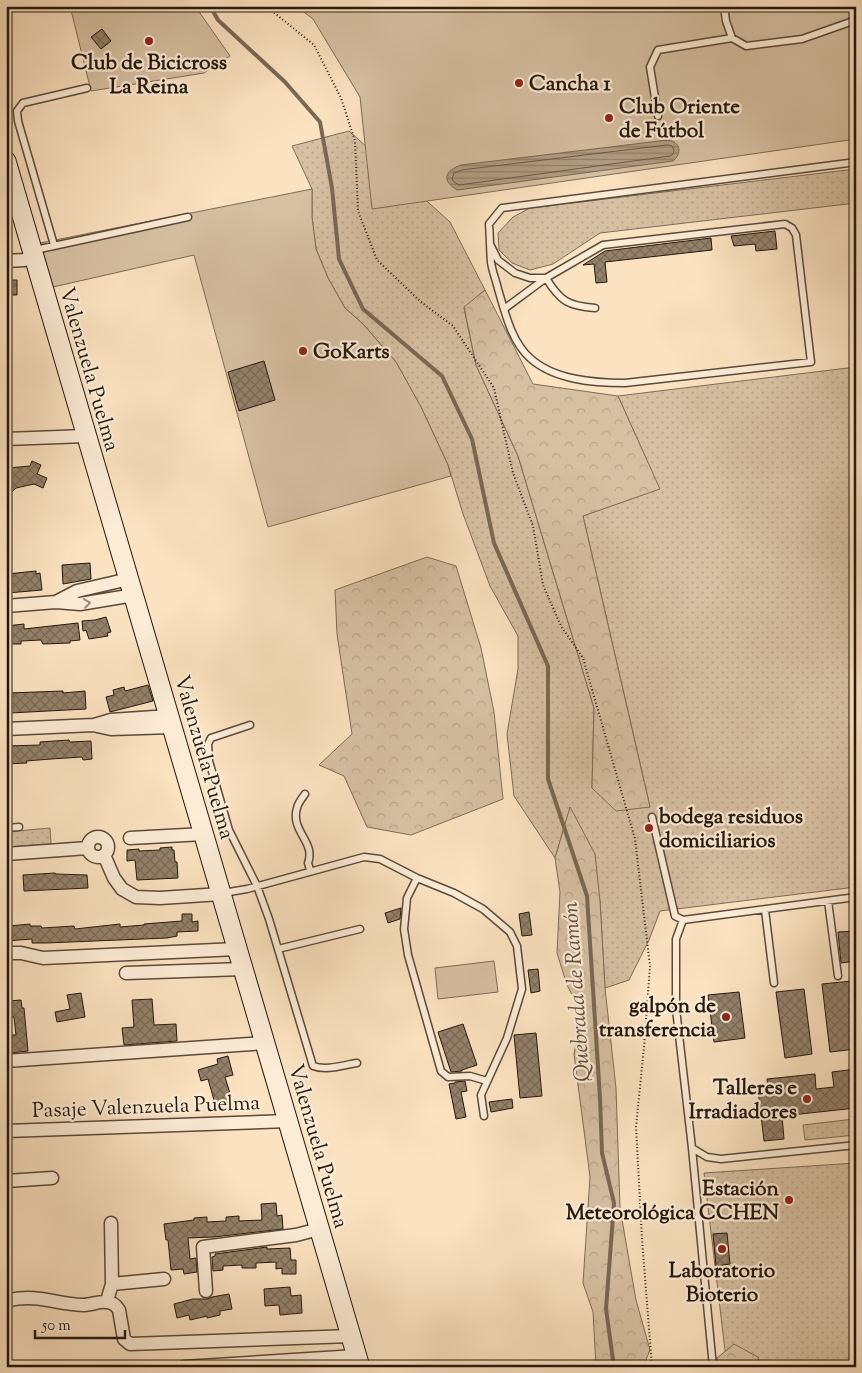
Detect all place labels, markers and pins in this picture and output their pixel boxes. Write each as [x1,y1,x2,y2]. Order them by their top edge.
marker: Club de Bicicross La Reina [143,35,155,47]
place label: Club de Bicicross La Reina [71,49,227,103]
place label: Cancha 1 [529,70,611,100]
marker: Cancha 1 [513,77,525,89]
place label: Club Oriente de Fútbol [619,93,740,147]
marker: Club Oriente de Fútbol [603,112,615,124]
place label: GoKarts [313,338,390,368]
marker: GoKarts [297,345,309,357]
place label: bodega residuos domiciliarios [658,803,803,857]
marker: bodega residuos domiciliarios [643,822,655,834]
place label: galpón de transferencia [599,992,716,1046]
marker: galpón de transferencia [720,1011,732,1023]
place label: Talleres e Irradiadores [689,1074,797,1128]
marker: Talleres e Irradiadores [801,1093,813,1105]
place label: Estación Meteorológica CCHEN [566,1175,780,1229]
marker: Estación Meteorológica CCHEN [783,1194,795,1206]
marker: Laboratorio Bioterio [716,1243,728,1255]
place label: Laboratorio Bioterio [669,1257,776,1311]

